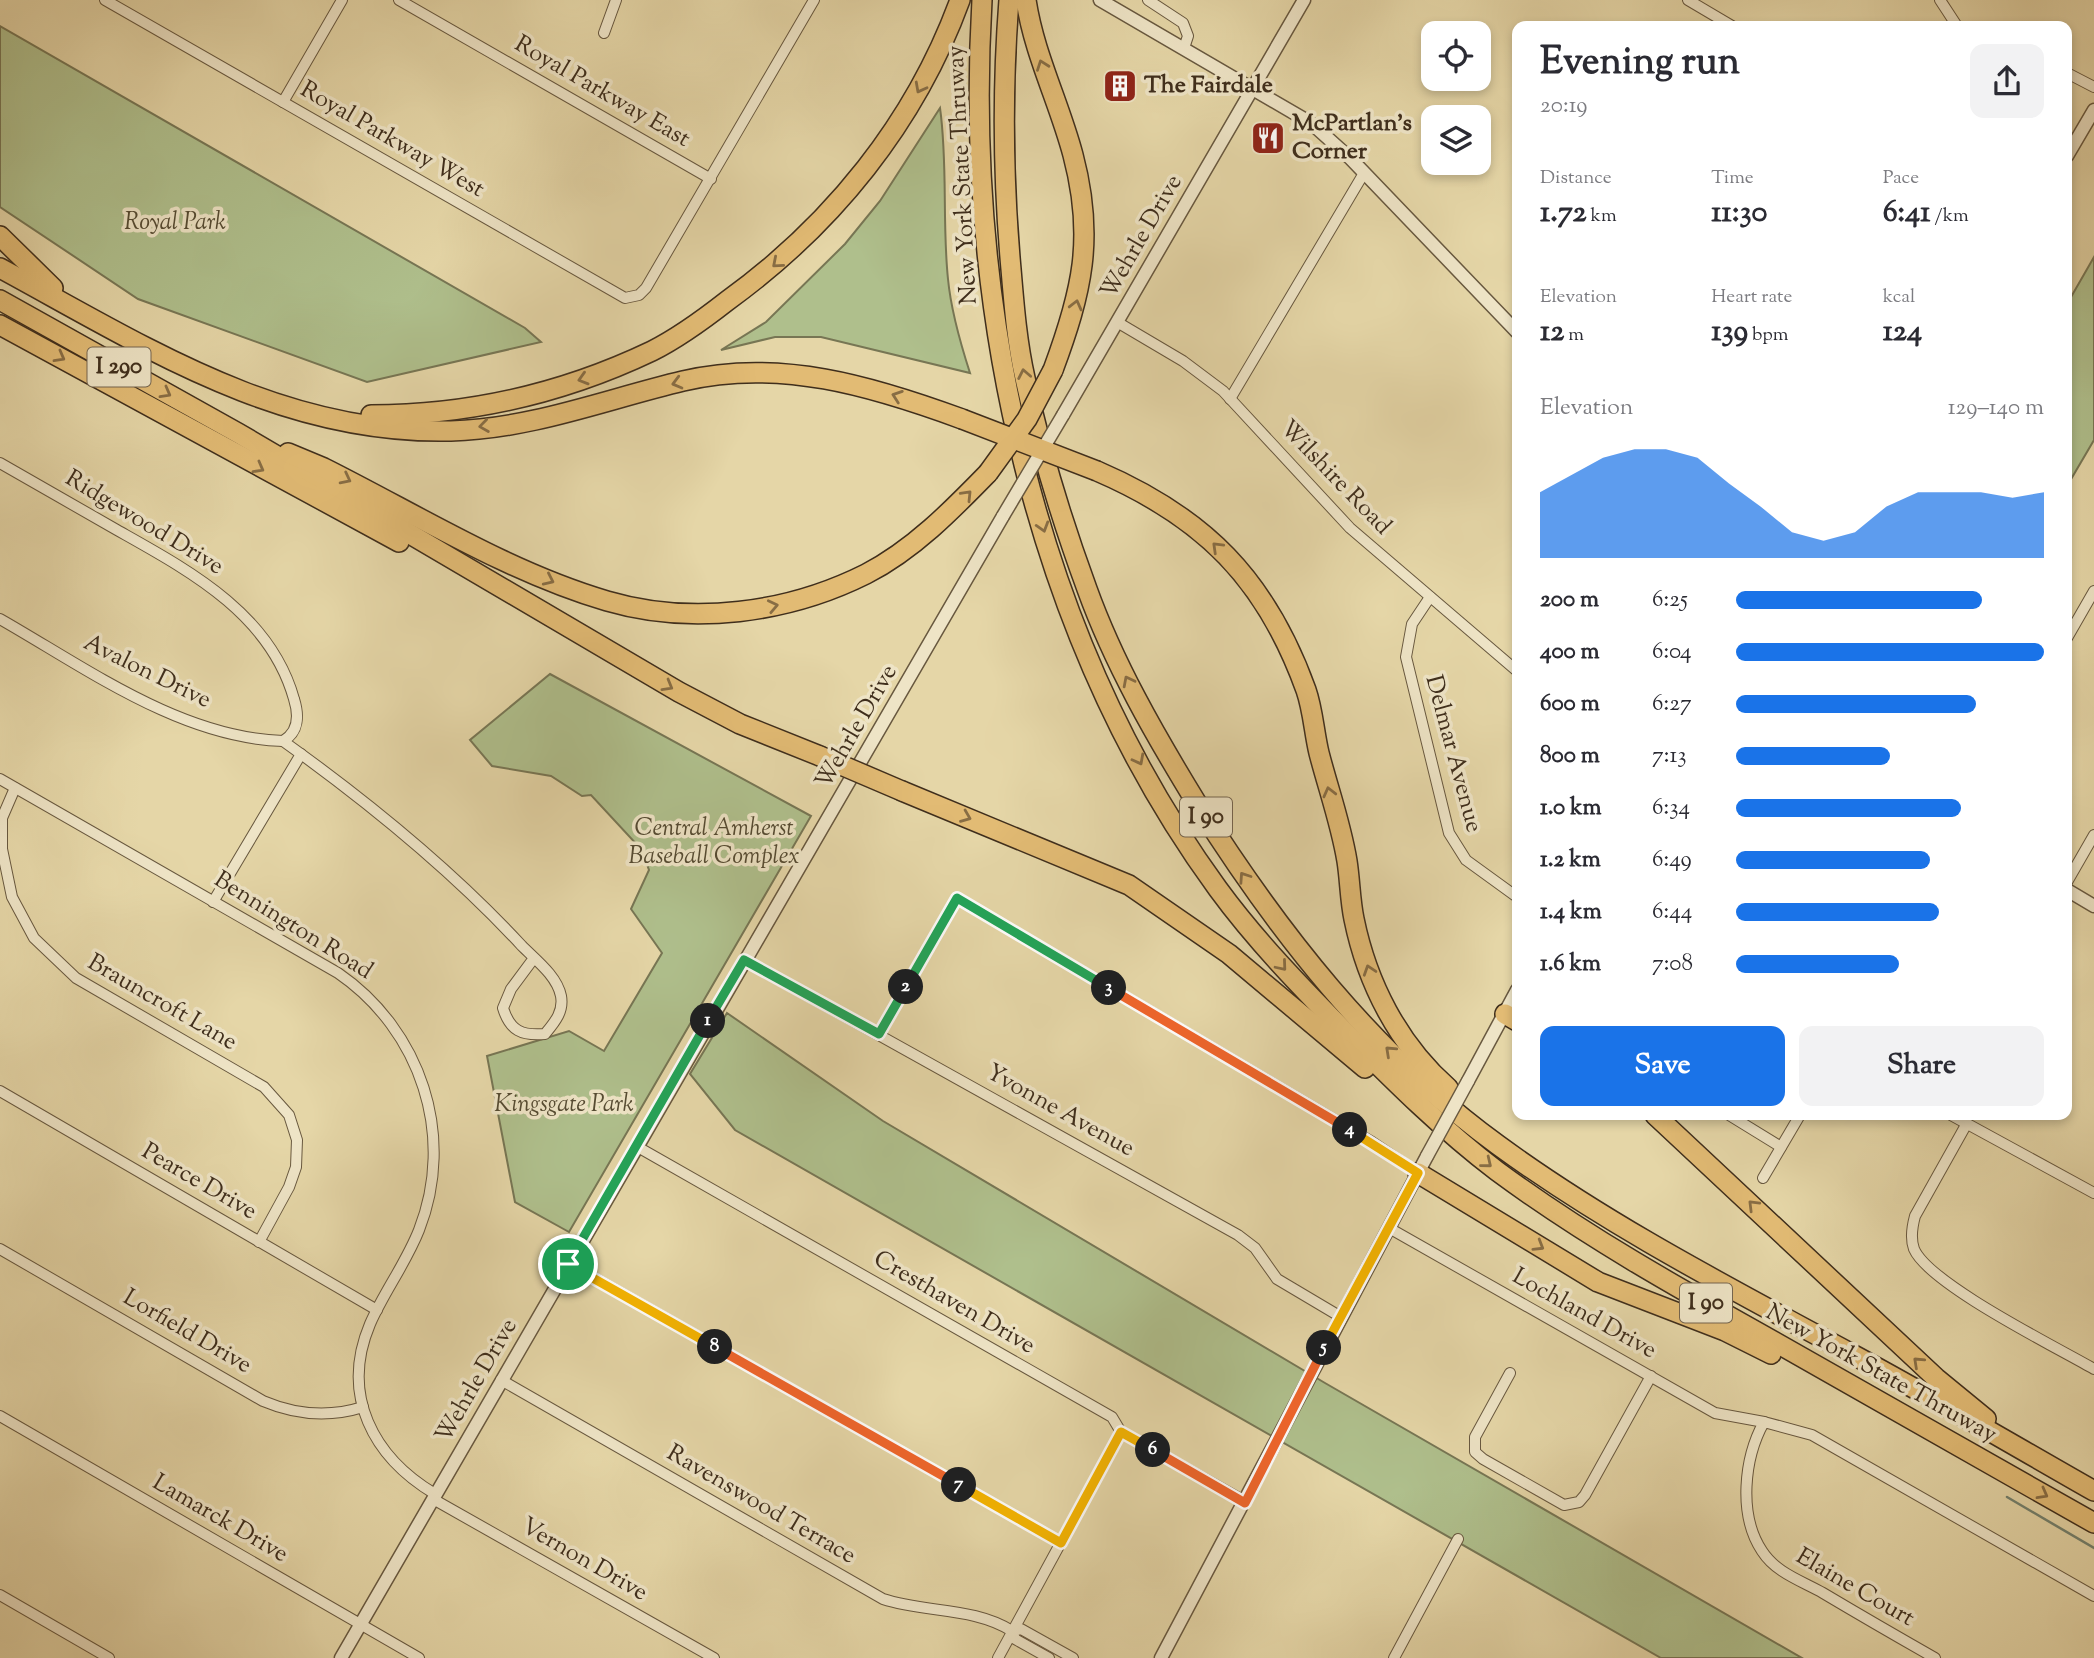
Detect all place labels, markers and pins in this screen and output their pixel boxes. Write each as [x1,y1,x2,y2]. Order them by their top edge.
building icon: The Fairdale [1101,67,1139,105]
place label: The Fairdale [1144,69,1273,103]
place label: McPartlan's Corner [1292,107,1412,169]
restaurant icon: McPartlan's Corner [1249,119,1287,157]
pin: 2 [888,970,923,1004]
pin: 3 [1092,970,1126,1006]
pin: 1 [690,1004,726,1038]
pin: 4 [1332,1112,1368,1148]
pin [538,1234,598,1294]
pin: 8 [698,1330,732,1364]
pin: 5 [1306,1330,1342,1366]
pin: 6 [1136,1432,1170,1468]
pin: 7 [942,1468,976,1502]

